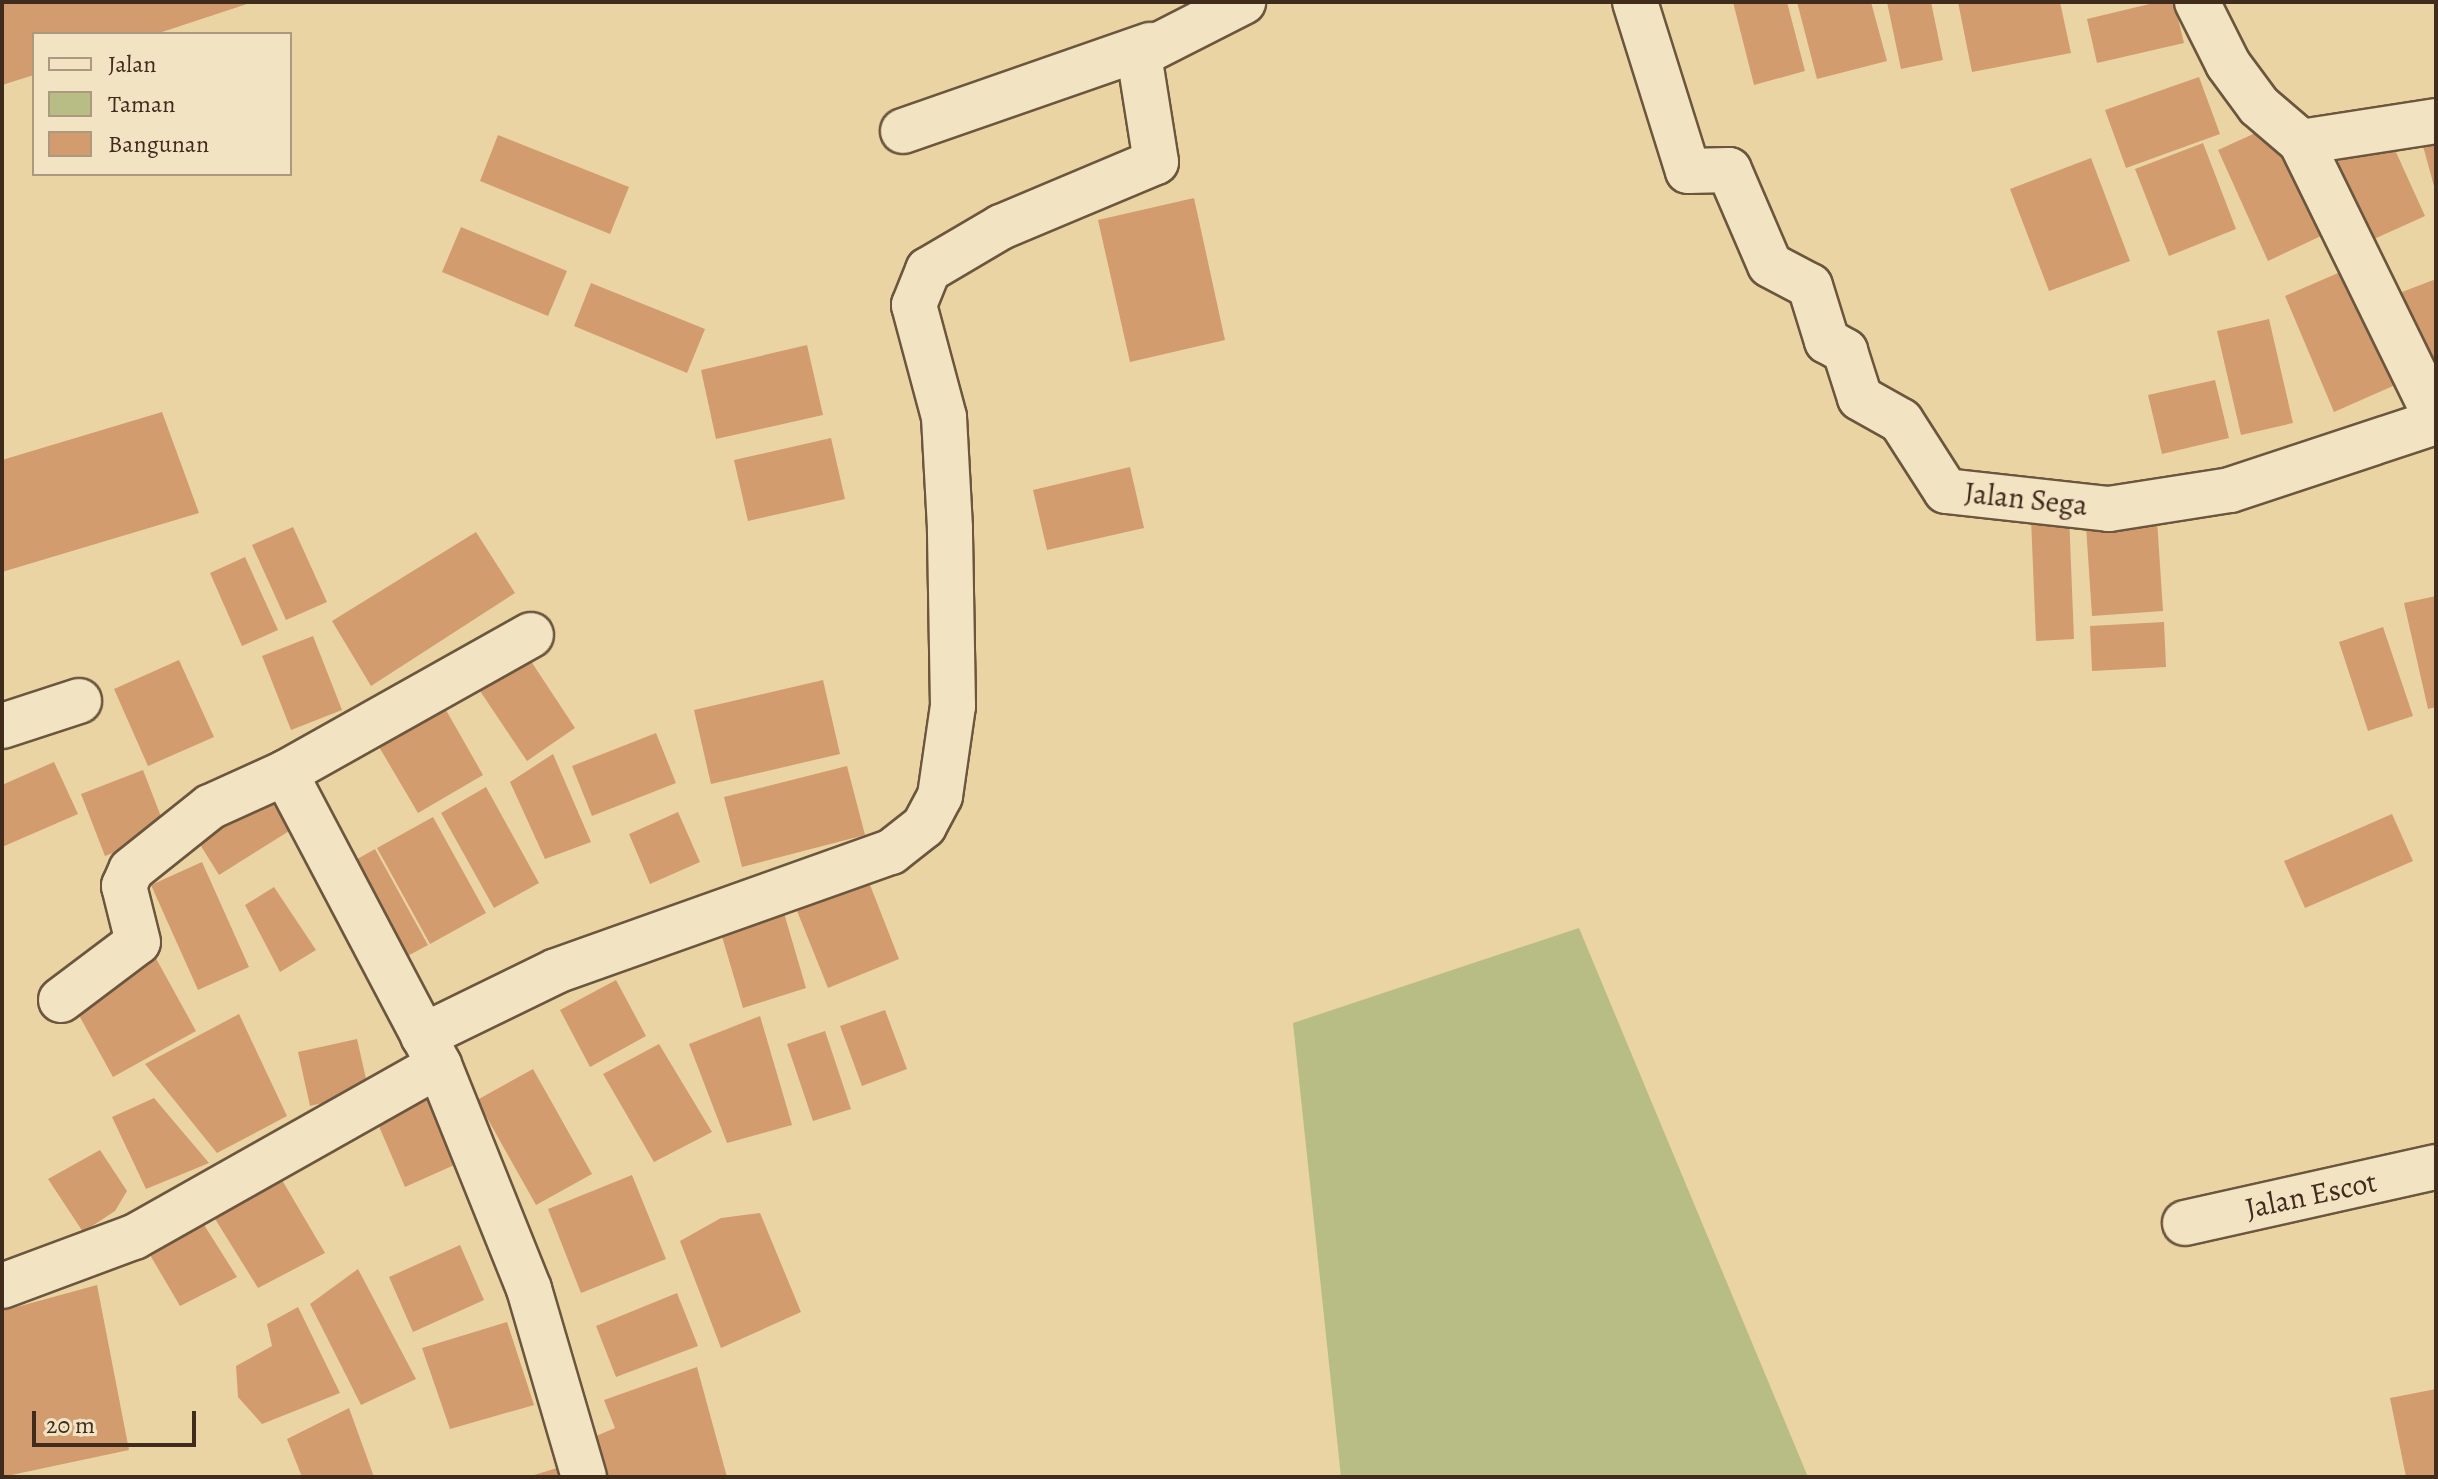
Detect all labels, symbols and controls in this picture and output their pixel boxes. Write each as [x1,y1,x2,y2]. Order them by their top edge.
legend [32,32,292,176]
text: Jalan [108,48,157,80]
text: Taman [108,88,175,120]
text: Bangunan [108,128,209,160]
street label: Jalan Sega [1963,475,2089,523]
street label: Jalan Escot [2242,1164,2380,1226]
scale bar [36,1395,200,1445]
text: 20 m [46,1409,95,1441]

